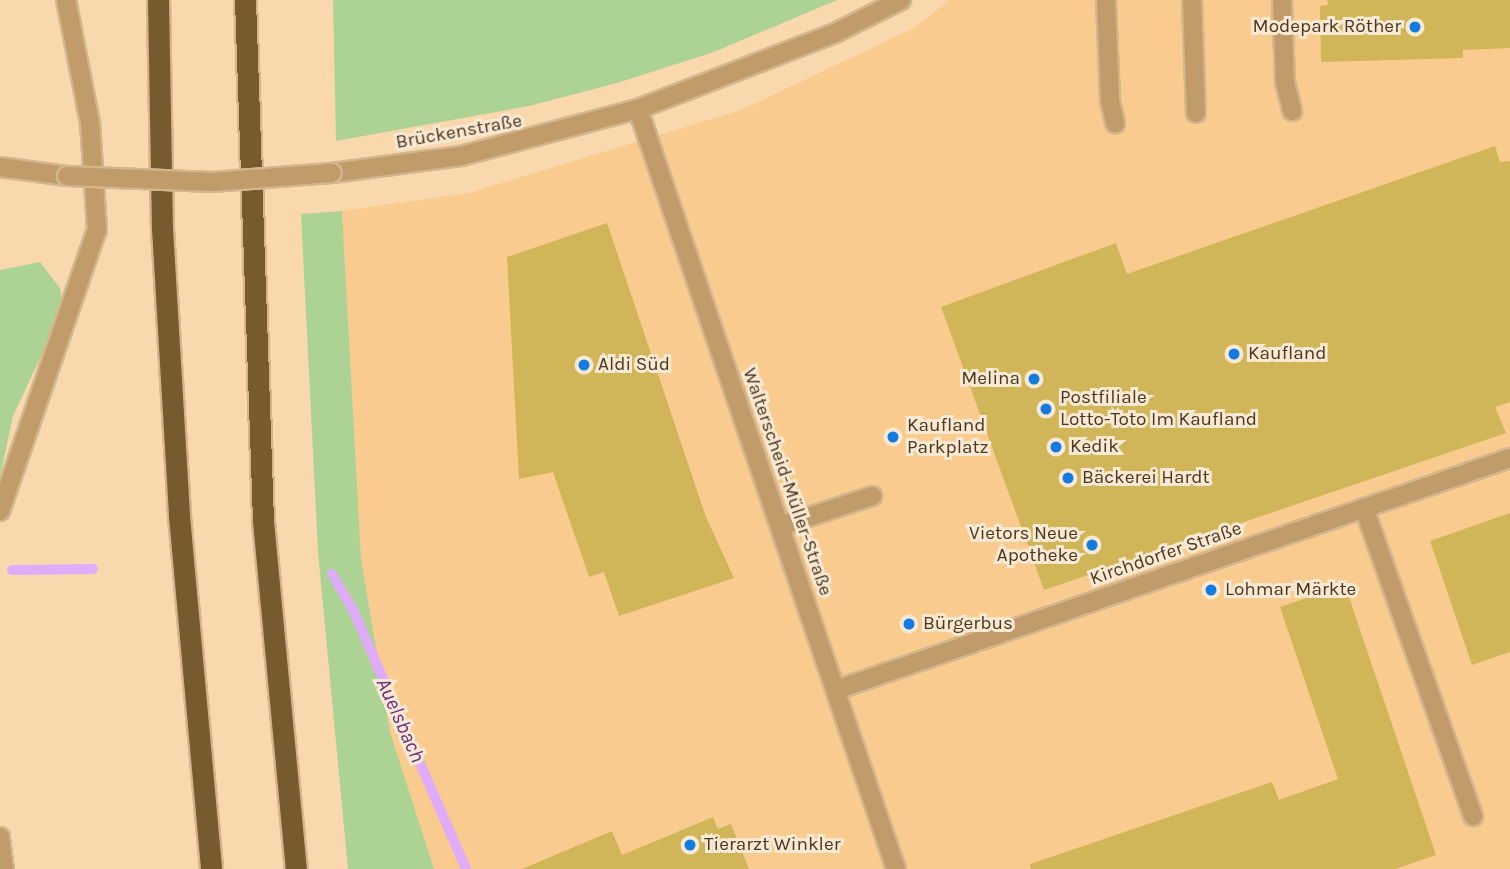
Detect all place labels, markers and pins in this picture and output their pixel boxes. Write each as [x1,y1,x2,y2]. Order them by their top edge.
place label: Modepark Röther [1253,16,1401,38]
marker: Modepark Röther [1407,19,1423,35]
place label: Kaufland [1248,343,1327,365]
marker: Kaufland [1226,346,1242,362]
place label: Aldi Süd [598,354,670,376]
marker: Aldi Süd [576,357,592,373]
place label: Melina [961,368,1020,390]
marker: Melina [1026,371,1042,387]
place label: Postfiliale Lotto-Toto Im Kaufland [1060,387,1257,431]
marker: Postfiliale Lotto-Toto Im Kaufland [1038,401,1054,417]
place label: Kaufland Parkplatz [907,415,989,459]
marker: Kaufland Parkplatz [885,429,901,445]
place label: Kedik [1070,436,1119,458]
marker: Kedik [1048,439,1064,455]
place label: Bäckerei Hardt [1082,467,1210,489]
marker: Bäckerei Hardt [1060,470,1076,486]
place label: Vietors Neue Apotheke [969,523,1078,567]
marker: Vietors Neue Apotheke [1084,537,1100,553]
place label: Lohmar Märkte [1225,579,1356,601]
marker: Lohmar Märkte [1203,582,1219,598]
place label: Bürgerbus [923,613,1013,635]
marker: Bürgerbus [901,616,917,632]
place label: Tierarzt Winkler [704,834,841,856]
marker: Tierarzt Winkler [682,837,698,853]

